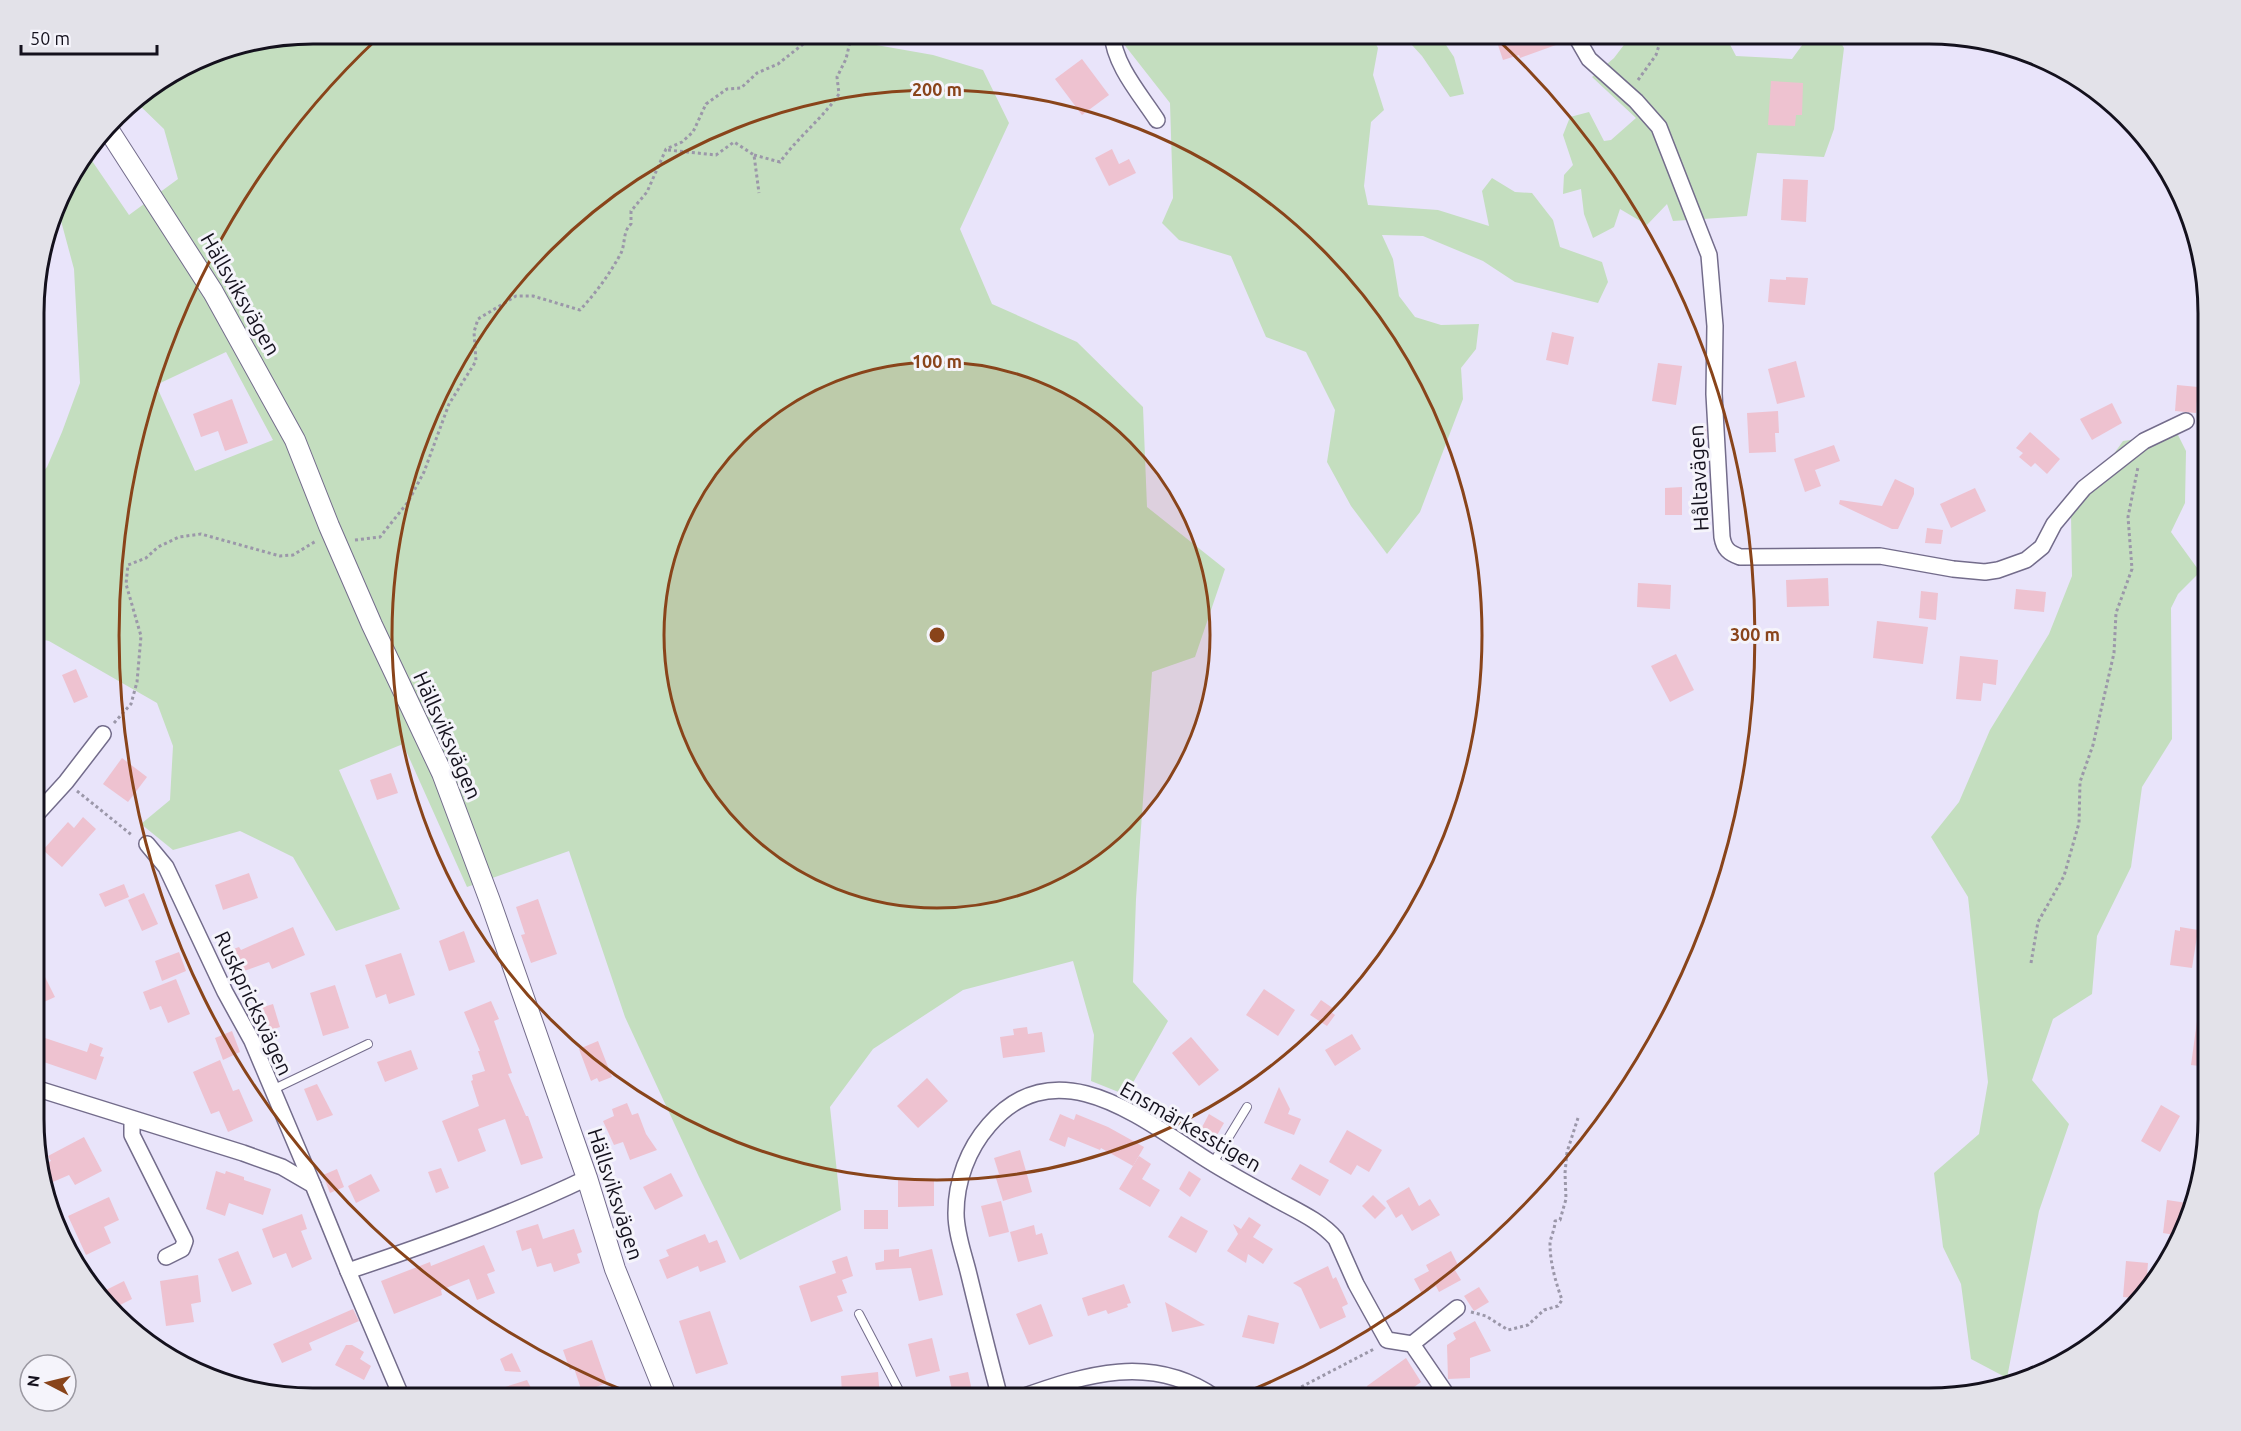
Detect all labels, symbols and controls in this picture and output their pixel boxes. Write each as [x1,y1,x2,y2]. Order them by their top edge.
scale bar [21,18,158,56]
text: 50 m [30,28,70,48]
text: 200 m [912,79,962,99]
street label: Hällsviksvägen [196,229,286,359]
text: 100 m [912,351,962,371]
street label: Håltavägen [1683,424,1713,532]
text: 300 m [1730,624,1780,644]
centre of rings [927,625,947,645]
street label: Hällsviksvägen [409,667,487,803]
street label: Ruskpricksvägen [210,927,298,1079]
street label: Ensmärkesstigen [1116,1076,1266,1176]
street label: Hällsviksvägen [583,1125,649,1263]
north arrow [18,1353,78,1413]
text: N [23,1374,43,1388]

